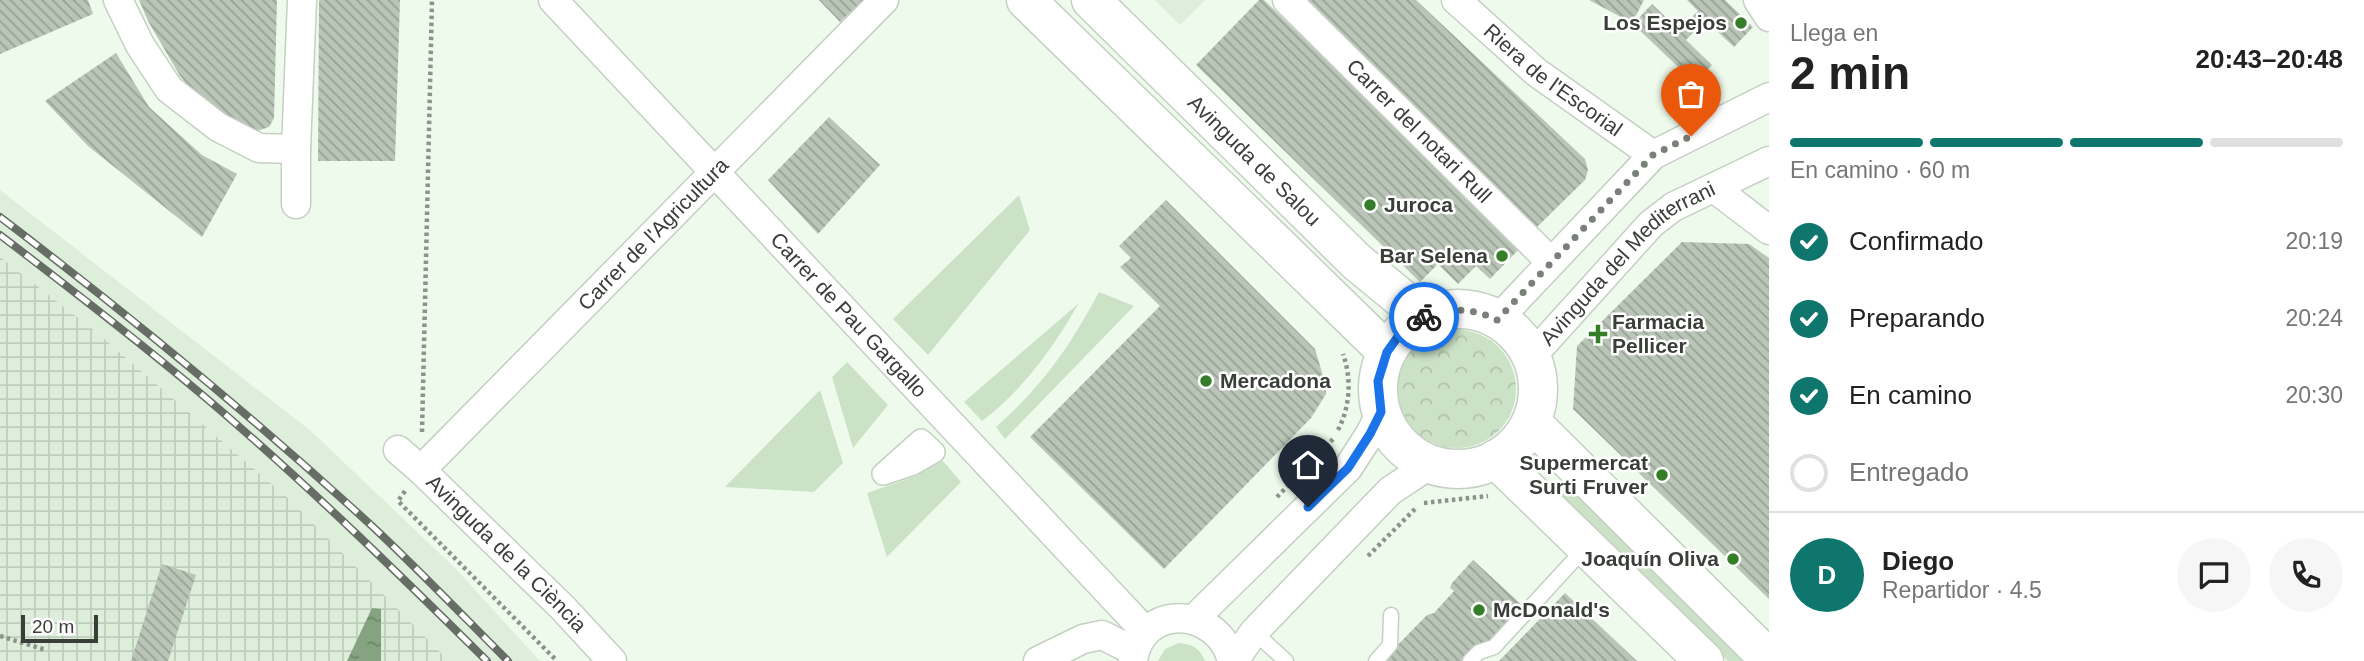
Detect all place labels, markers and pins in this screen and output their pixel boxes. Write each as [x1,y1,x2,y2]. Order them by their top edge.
place label: Los Espejos [1603,11,1727,34]
marker: Los Espejos [1733,15,1749,31]
pin [1661,64,1721,136]
place label: Juroca [1384,193,1453,216]
marker: Juroca [1362,197,1378,213]
place label: Bar Selena [1379,244,1488,267]
marker: Bar Selena [1494,248,1510,264]
place label: Farmacia Pellicer [1612,310,1705,357]
marker: Farmacia Pellicer [1590,326,1606,342]
place label: Mercadona [1220,369,1331,392]
marker: Mercadona [1198,373,1214,389]
pin [1278,435,1338,507]
place label: Supermercat Surti Fruver [1520,451,1648,498]
marker: Supermercat Surti Fruver [1654,467,1670,483]
place label: Joaquín Oliva [1581,547,1719,570]
marker: Joaquín Oliva [1725,551,1741,567]
place label: McDonald's [1493,598,1610,621]
marker: McDonald's [1471,602,1487,618]

